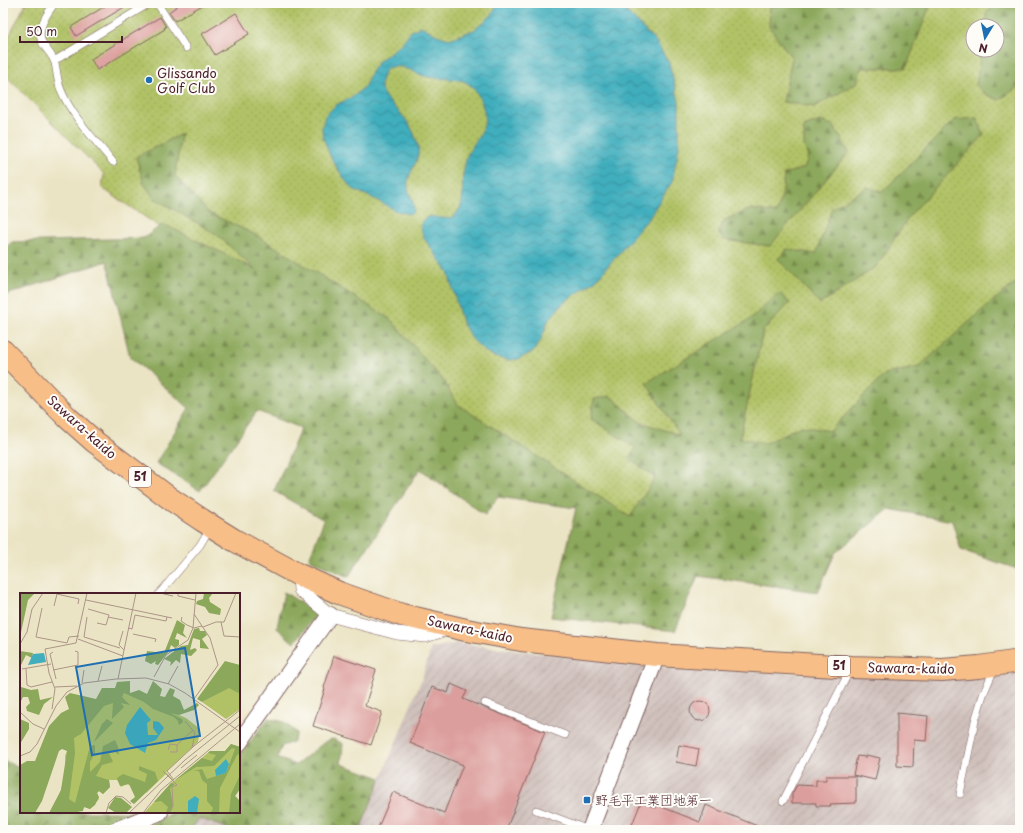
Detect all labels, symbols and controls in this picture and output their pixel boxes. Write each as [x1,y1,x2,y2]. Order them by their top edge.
scale bar [20,18,122,44]
north arrow [965,18,1005,58]
text: 50 m [26,22,57,40]
text: N [977,39,989,57]
place label: Glissando Golf Club [157,63,217,97]
marker: Glissando Golf Club [144,75,154,85]
street label: Sawara-kaido [44,390,121,463]
road number: 51 [129,467,151,487]
inset map [20,593,240,813]
street label: Sawara-kaido [426,610,515,647]
road number: 51 [828,656,850,676]
street label: Sawara-kaido [867,657,955,678]
place label: 野毛平工業団地第一 [595,790,712,809]
marker: 野毛平工業団地第一 [582,795,592,805]

